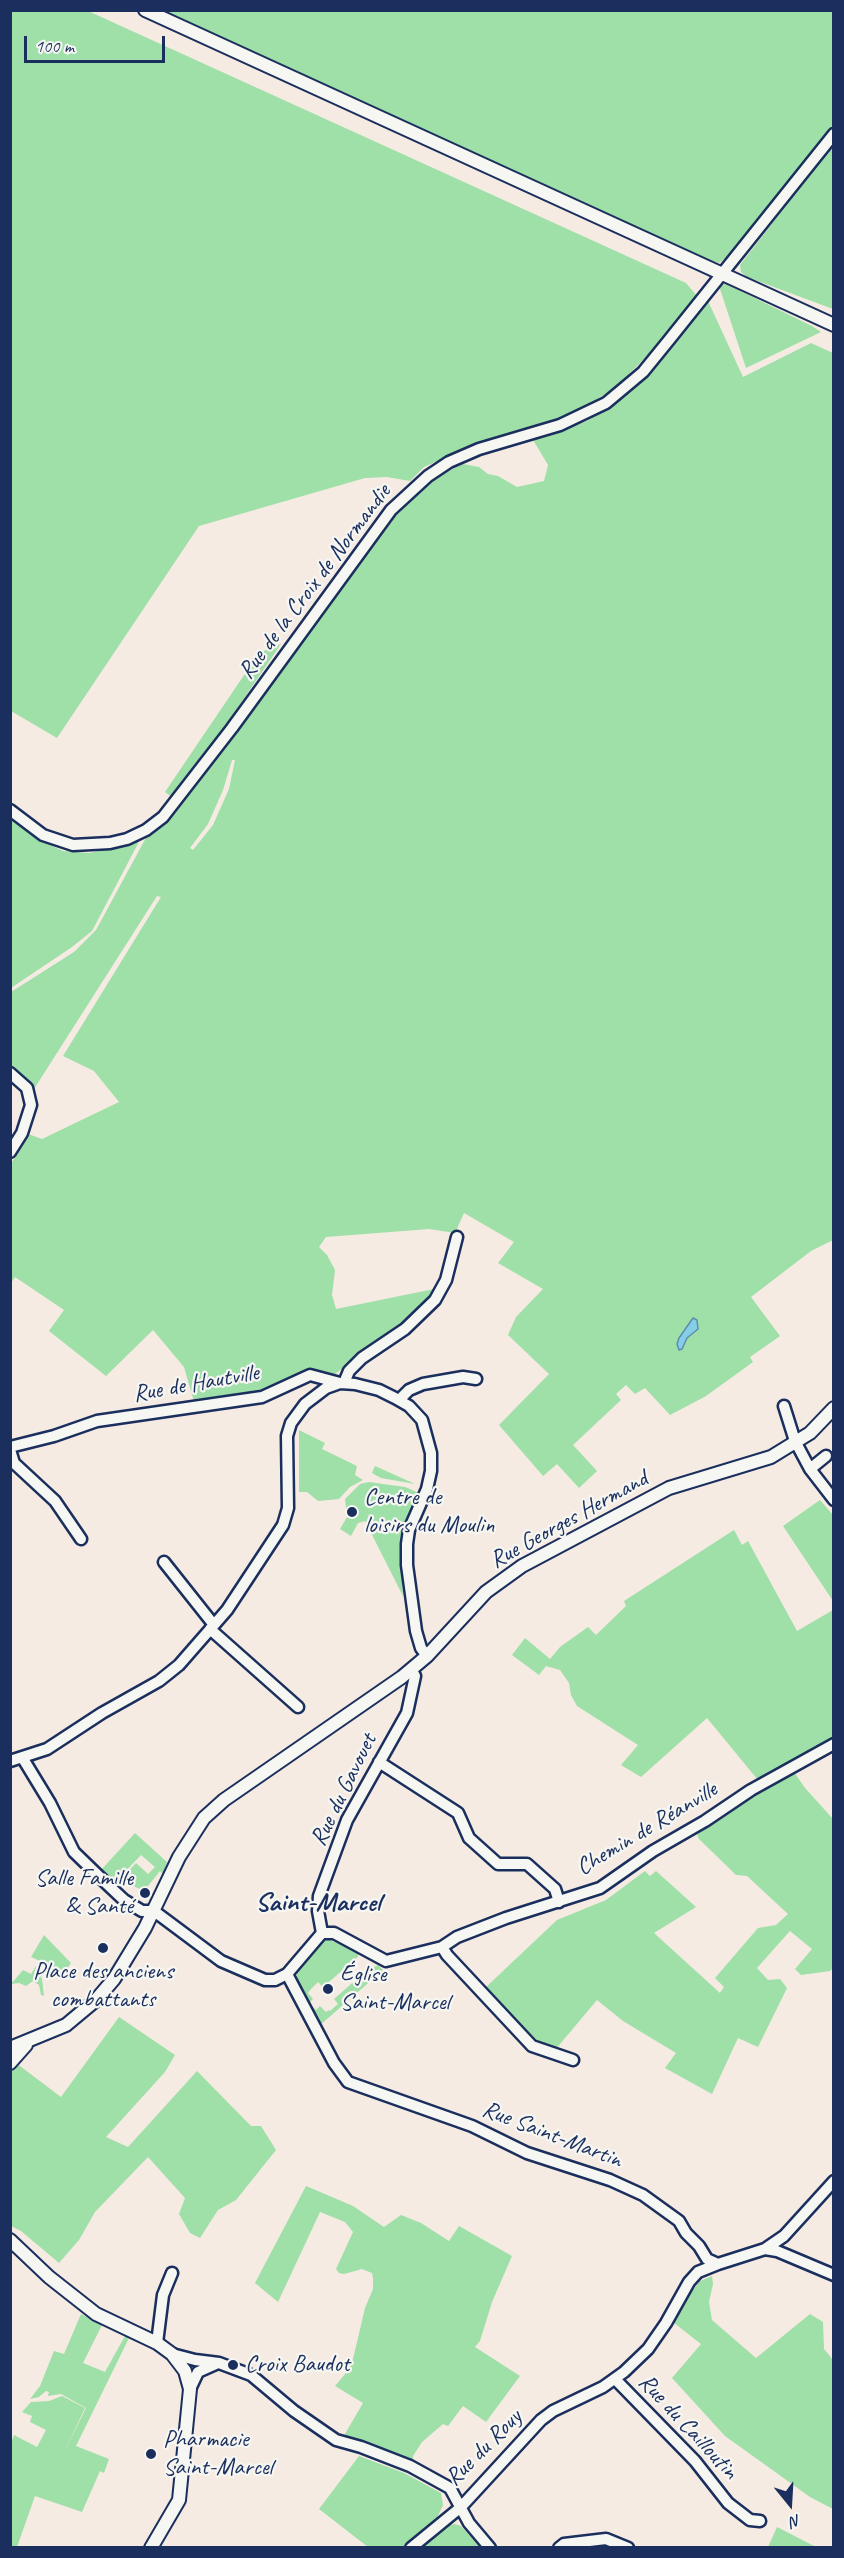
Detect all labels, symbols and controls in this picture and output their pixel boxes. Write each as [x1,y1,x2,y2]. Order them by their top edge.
scale bar [27,24,168,62]
text: 100 m [35,35,74,57]
street label: Rue de la Croix de Normandie [232,479,398,685]
street label: Rue de Hautville [131,1359,261,1409]
street label: Rue Georges Hermand [485,1465,653,1575]
place label: Centre de loisirs du Moulin [364,1484,494,1540]
marker: Centre de loisirs du Moulin [345,1505,359,1519]
street label: Rue du Gavouet [304,1729,384,1851]
street label: Chemin de Réanville [571,1776,723,1882]
place label: Salle Famille & Santé [35,1865,133,1921]
marker: Salle Famille & Santé [138,1886,152,1900]
district label: Saint-Marcel [255,1887,381,1919]
marker: Place des anciens combattants [96,1941,110,1955]
place label: Place des anciens combattants [33,1958,173,2014]
place label: Église Saint-Marcel [340,1961,450,2017]
marker: Église Saint-Marcel [321,1982,335,1996]
street label: Rue Saint-Martin [478,2095,626,2175]
place label: Croix Baudot [245,2351,350,2379]
marker: Croix Baudot [226,2358,240,2372]
street label: Rue du Cailloutin [632,2368,744,2486]
street label: Rue du Rouy [440,2404,528,2492]
place label: Pharmacie Saint-Marcel [163,2426,273,2482]
marker: Pharmacie Saint-Marcel [144,2447,158,2461]
north arrow [760,2474,820,2534]
text: N [788,2510,803,2532]

